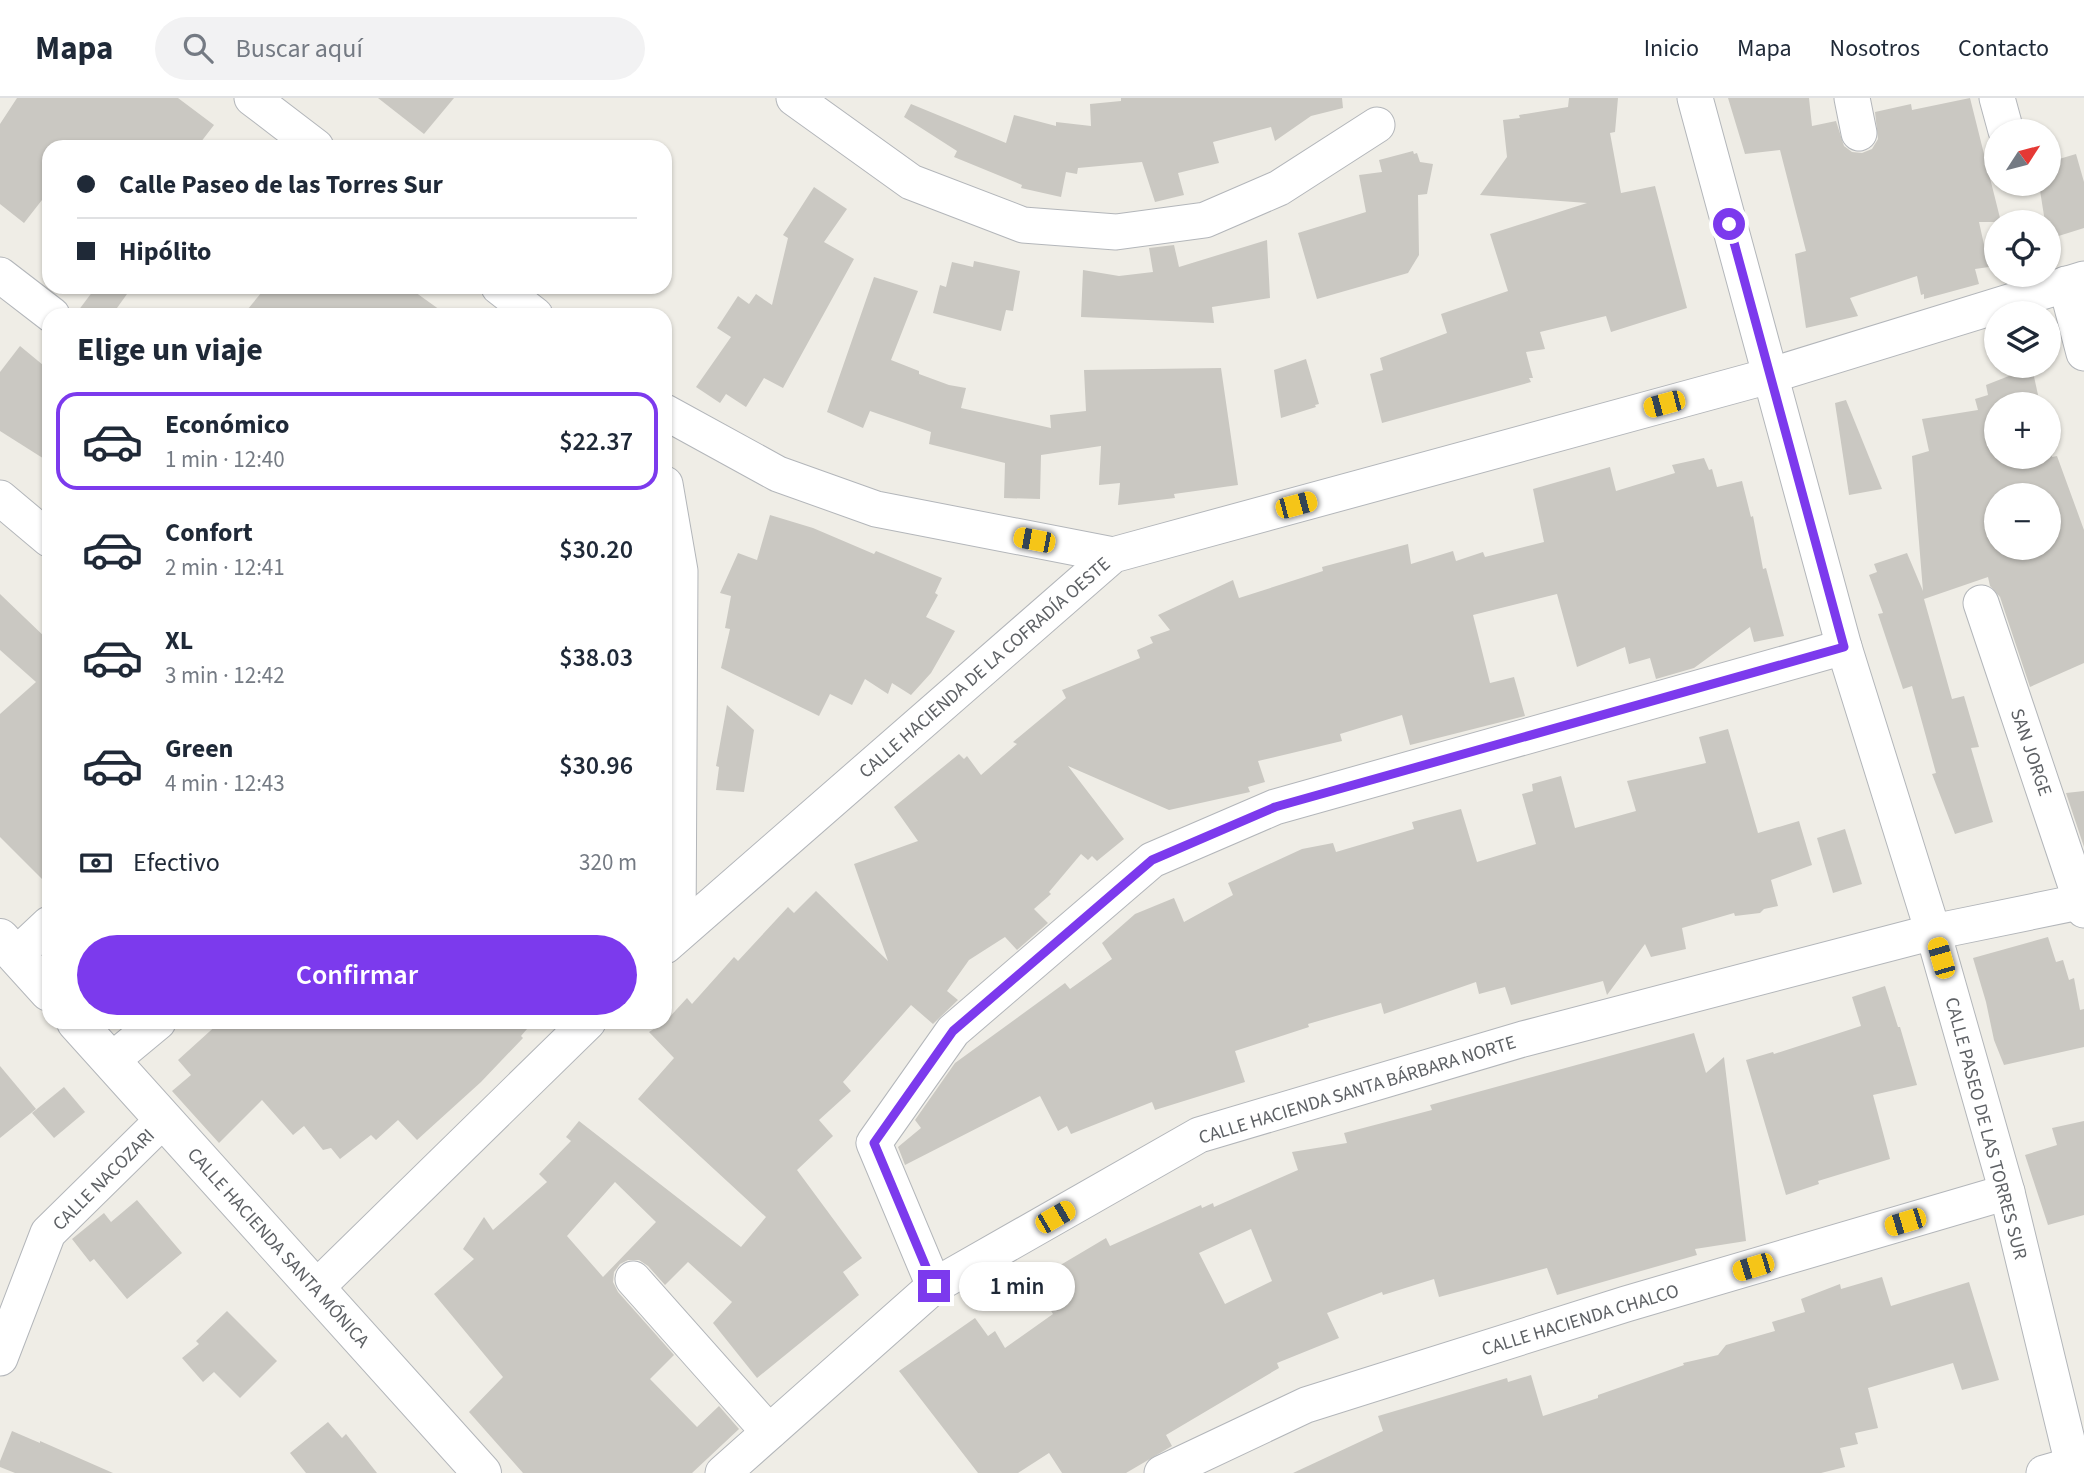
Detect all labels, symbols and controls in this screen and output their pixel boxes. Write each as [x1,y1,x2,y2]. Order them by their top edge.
search box [155,17,645,80]
text: Mapa [35,25,113,72]
icon: search [179,29,217,67]
text: Buscar aquí [235,30,363,67]
text: Inicio [1644,31,1699,66]
text: Mapa [1737,31,1792,66]
text: Nosotros [1830,31,1920,66]
text: Contacto [1958,31,2049,66]
north arrow [1984,119,2062,196]
map controls [1984,119,2061,560]
text: Calle Paseo de las Torres Sur [119,166,443,203]
route start [1713,208,1745,240]
button: locate [1984,210,2061,287]
text: Hipólito [119,233,212,270]
button: layers [1984,301,2061,378]
text: Elige un viaje [77,327,263,373]
car [1641,388,1688,420]
button: + [1984,392,2061,469]
text: Económico [165,406,290,443]
icon: car [81,410,144,473]
text: $22.37 [559,423,633,460]
text: 1 min · 12:40 [165,443,285,476]
button: − [1984,483,2061,560]
car [1273,489,1320,521]
text: Confort [165,514,253,551]
icon: car [81,518,144,581]
car [1012,526,1057,554]
text: $30.20 [559,531,633,568]
text: 2 min · 12:41 [165,551,285,584]
street label: CALLE HACIENDA DE LA COFRADÍA OESTE [853,551,1117,785]
text: XL [165,622,193,659]
icon: car [81,626,144,689]
text: $38.03 [559,639,633,676]
text: 3 min · 12:42 [165,659,285,692]
street label: SAN JORGE [2003,705,2058,800]
text: Green [165,730,233,767]
icon: car [81,734,144,797]
text: $30.96 [559,747,633,784]
text: 4 min · 12:43 [165,767,285,800]
icon: cash [77,844,115,882]
text: Efectivo [133,844,220,881]
text: 320 m [579,846,637,879]
button: Confirmar [77,935,637,1015]
car [1926,935,1957,981]
street label: CALLE PASEO DE LAS TORRES SUR [1938,994,2034,1263]
street label: CALLE HACIENDA SANTA BÁRBARA NORTE [1196,1029,1519,1152]
street label: CALLE NACOZARI [47,1123,161,1237]
street label: CALLE HACIENDA SANTA MÓNICA [181,1142,376,1354]
car [1032,1197,1079,1237]
car [1882,1206,1929,1238]
car [1730,1251,1777,1283]
callout: 1 min [958,1262,1074,1310]
route end [918,1270,950,1302]
text: 1 min [990,1270,1044,1303]
street label: CALLE HACIENDA CHALCO [1478,1278,1682,1363]

